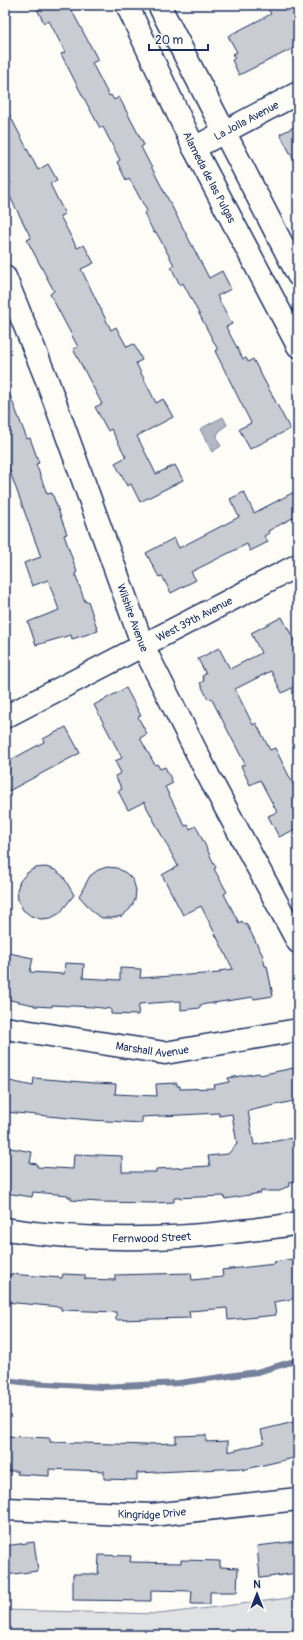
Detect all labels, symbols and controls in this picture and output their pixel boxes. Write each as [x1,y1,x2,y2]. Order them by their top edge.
scale bar [149,26,208,52]
text: 20 m [155,33,184,48]
street label: La Jolla Avenue [212,98,282,143]
street label: Alameda de las Pulgas [180,130,238,225]
street label: Wilshire Avenue [114,582,151,655]
street label: West 39th Avenue [154,594,235,645]
street label: Marshall Avenue [115,1039,190,1060]
street label: Fernwood Street [112,1230,192,1245]
street label: Kingridge Drive [117,1505,187,1522]
north arrow [237,1574,277,1614]
text: N [253,1578,261,1591]

